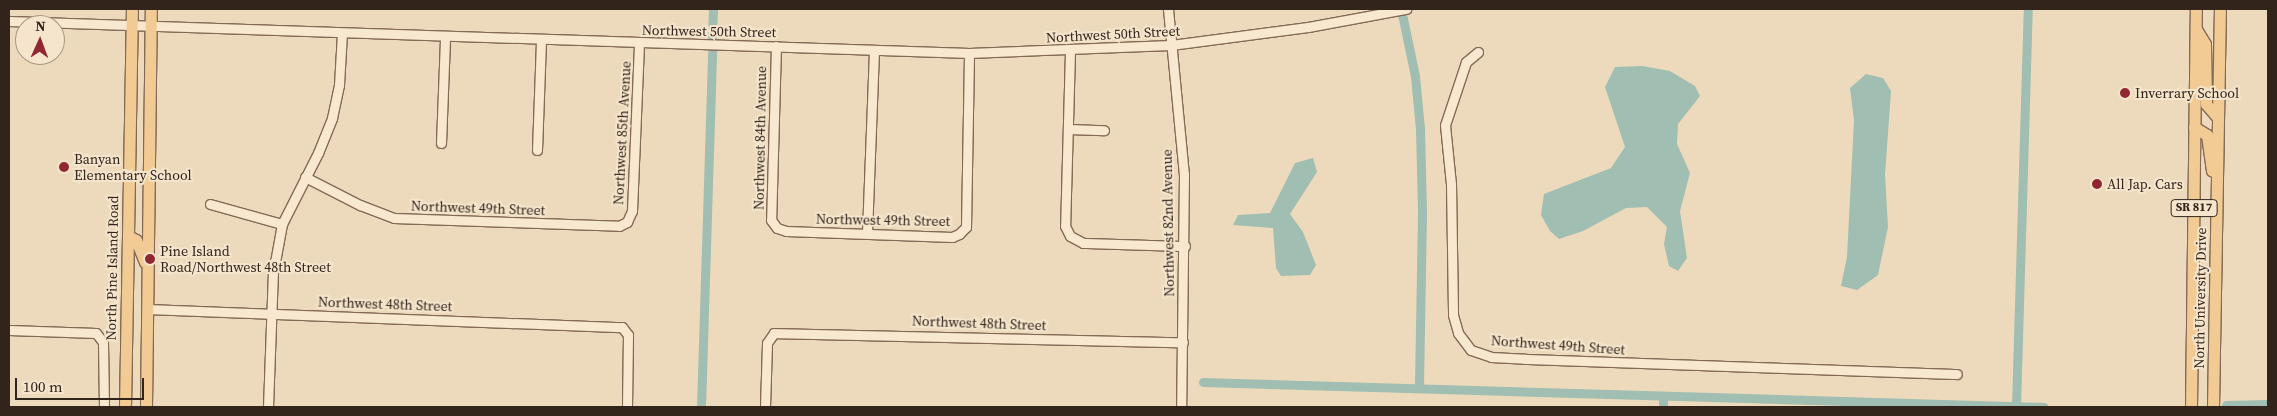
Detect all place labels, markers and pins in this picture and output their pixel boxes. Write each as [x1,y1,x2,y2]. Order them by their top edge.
place label: Inverrary School [2135,85,2239,101]
marker: Inverrary School [2119,87,2131,99]
place label: Banyan Elementary School [74,151,192,184]
marker: Banyan Elementary School [58,161,70,173]
place label: All Jap. Cars [2107,176,2183,192]
marker: All Jap. Cars [2091,178,2103,190]
place label: Pine Island Road/Northwest 48th Street [160,243,331,276]
marker: Pine Island Road/Northwest 48th Street [144,253,156,265]

